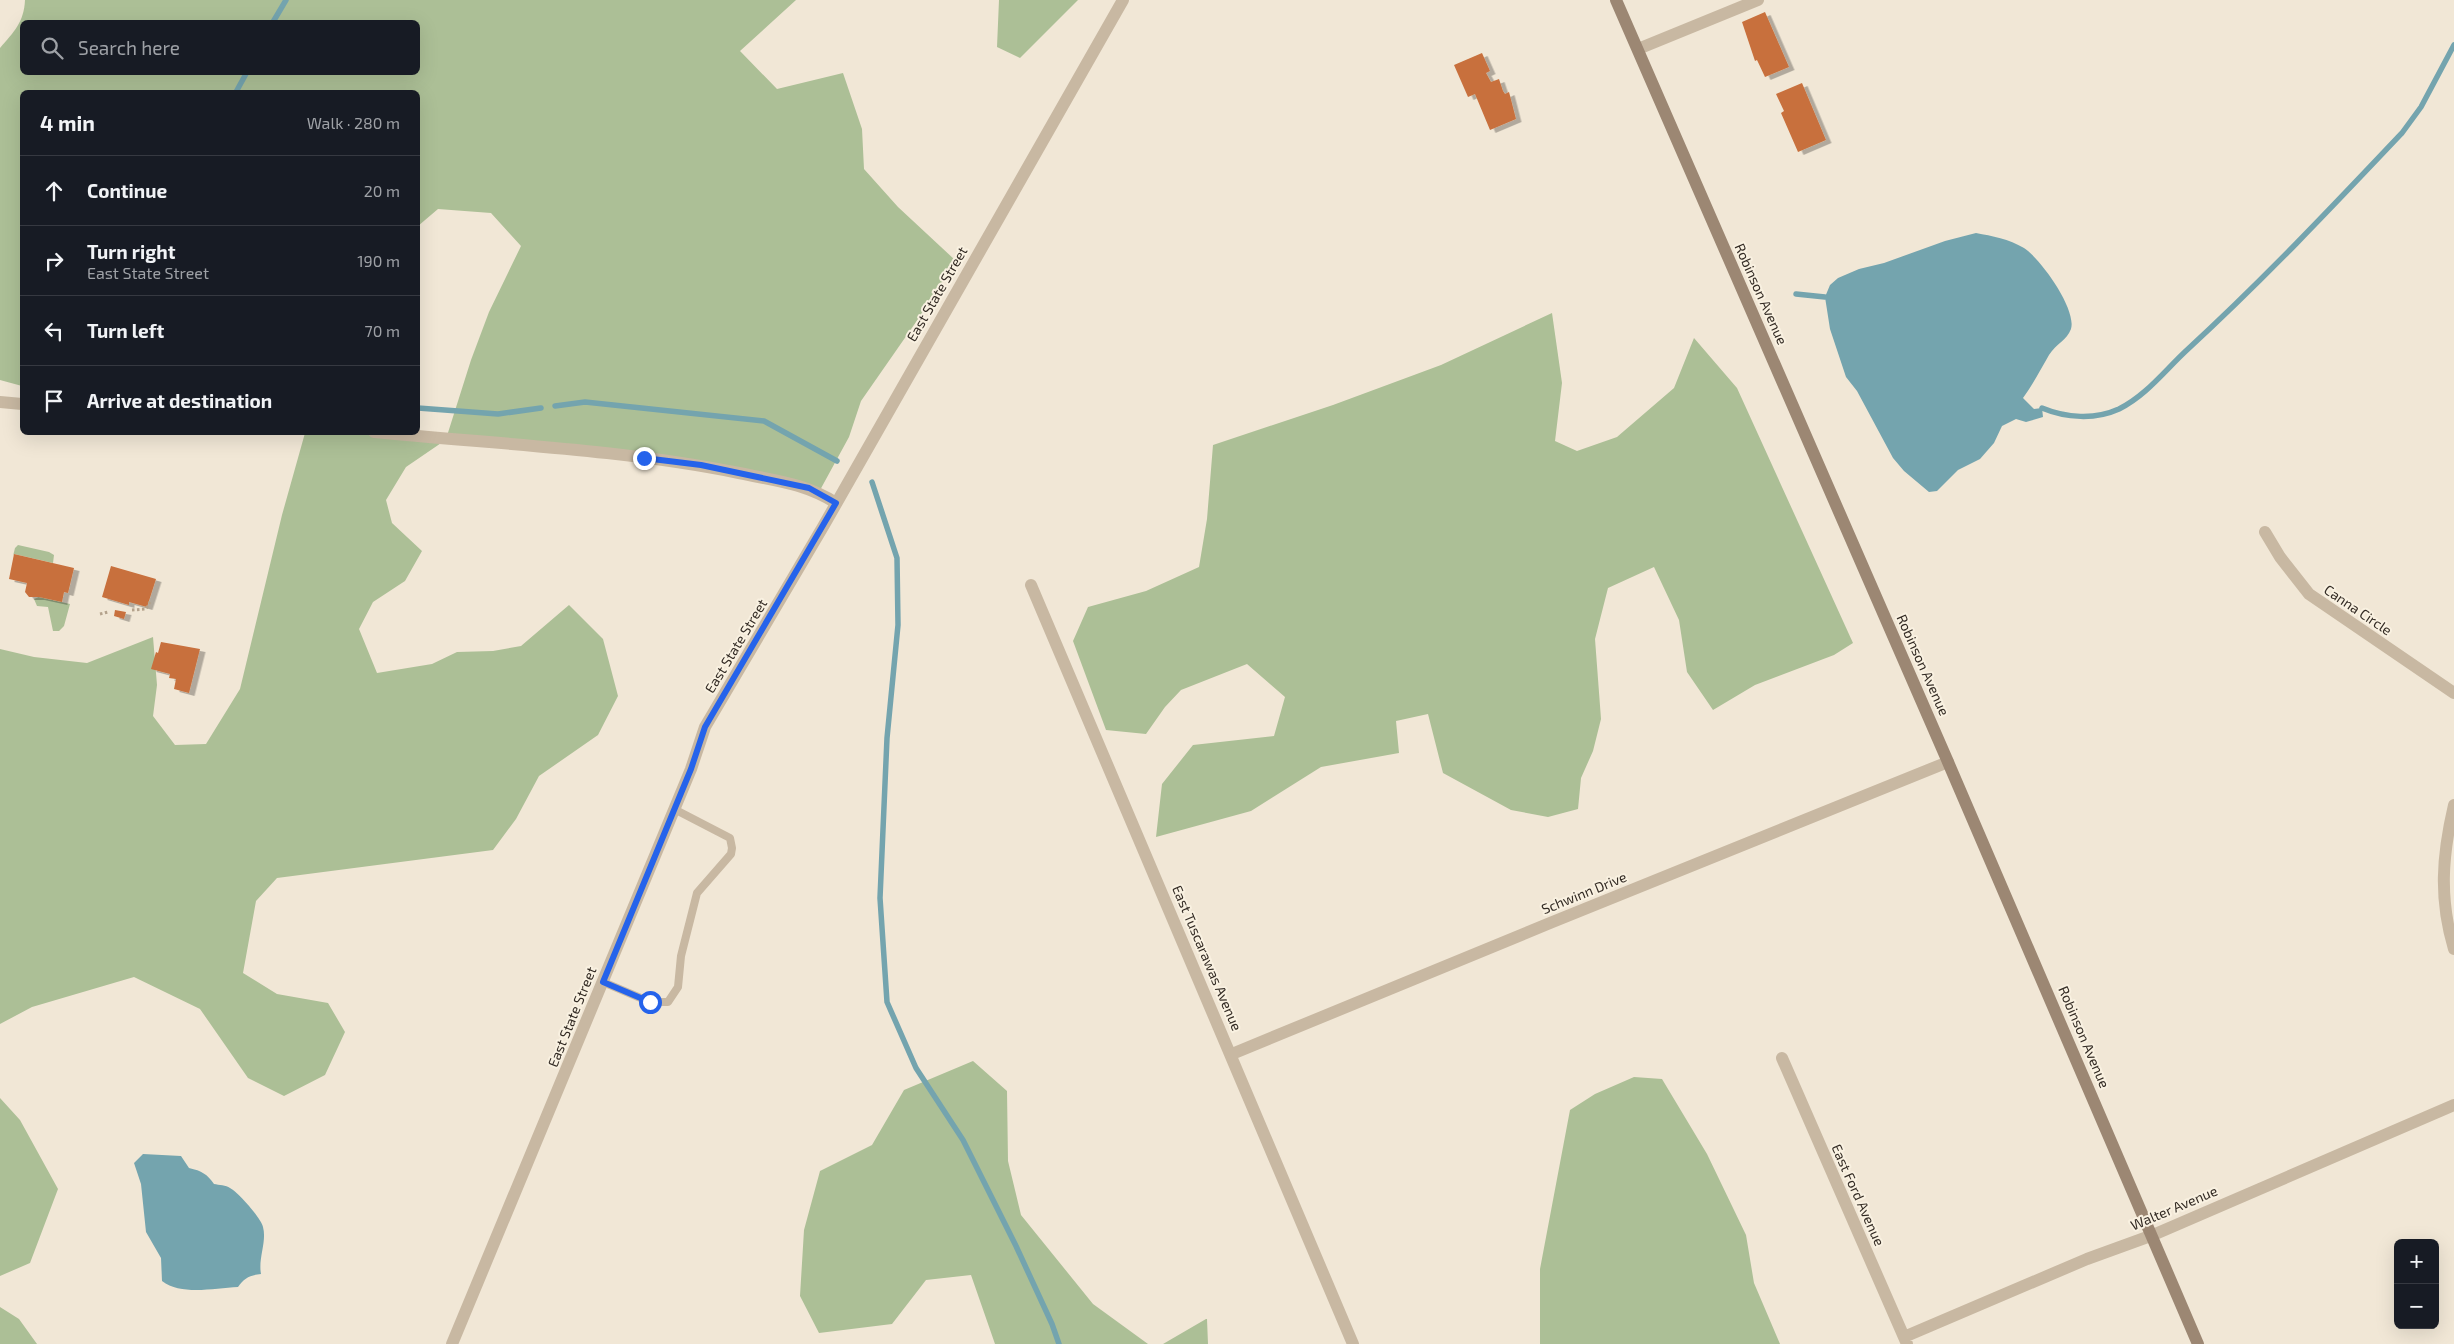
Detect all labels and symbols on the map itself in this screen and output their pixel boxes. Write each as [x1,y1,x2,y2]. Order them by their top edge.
street label: Robinson Avenue [1732,241,1791,347]
street label: East State Street [903,243,971,344]
route end [633,447,656,470]
street label: Canna Circle [2321,581,2395,638]
street label: East State Street [701,596,770,696]
street label: Robinson Avenue [1894,612,1953,718]
street label: Schwinn Drive [1539,868,1629,917]
street label: East Tuscarawas Avenue [1169,882,1246,1033]
street label: East State Street [544,964,599,1069]
street label: Robinson Avenue [2055,983,2114,1090]
route start [639,991,662,1014]
street label: East Ford Avenue [1828,1141,1889,1248]
street label: Walter Avenue [2128,1182,2220,1233]

